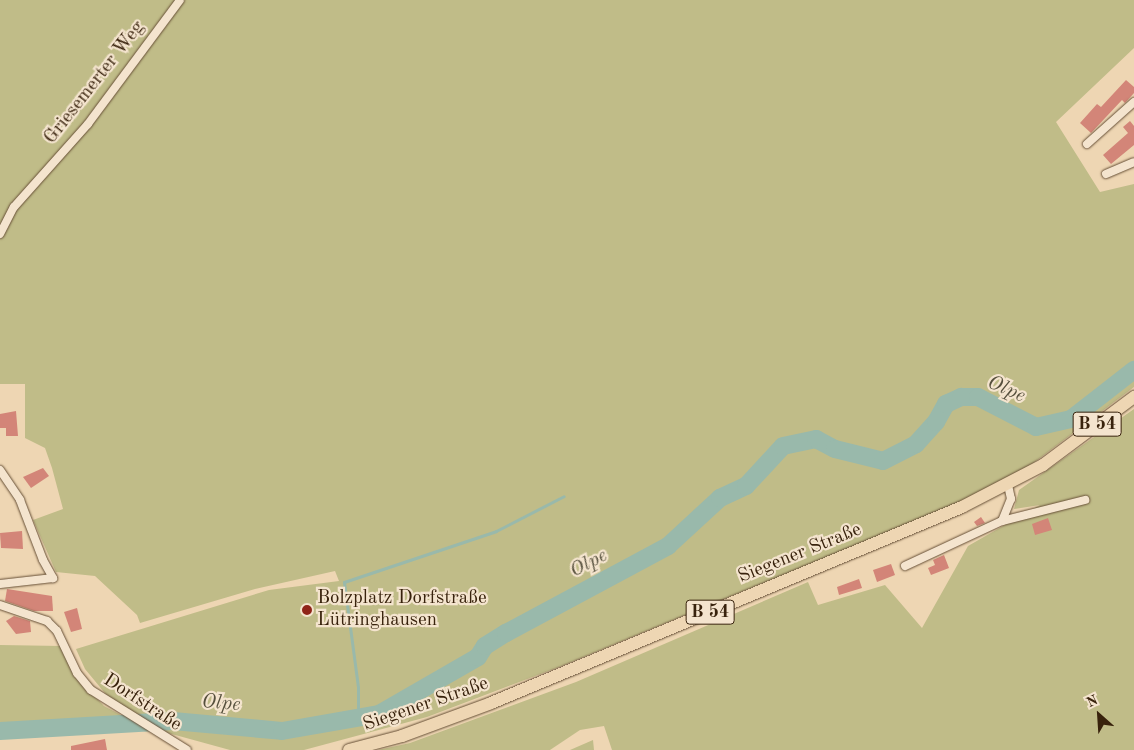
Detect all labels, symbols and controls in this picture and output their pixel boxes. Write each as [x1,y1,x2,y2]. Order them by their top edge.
street label: Griesemerter Weg [40,17,150,149]
water label: Olpe [983,371,1029,409]
road number: B 54 [1072,408,1122,439]
street label: Siegener Straße [735,519,865,589]
water label: Olpe [566,544,612,584]
place label: Bolzplatz Dorfstraße Lütringhausen [317,588,487,632]
road number: B 54 [685,596,735,628]
marker: Bolzplatz Dorfstraße Lütringhausen [301,604,313,616]
street label: Dorfstraße [98,669,186,737]
street label: Siegener Straße [360,673,492,737]
water label: Olpe [201,690,241,718]
north arrow [1074,690,1124,740]
text: N [1085,693,1100,710]

